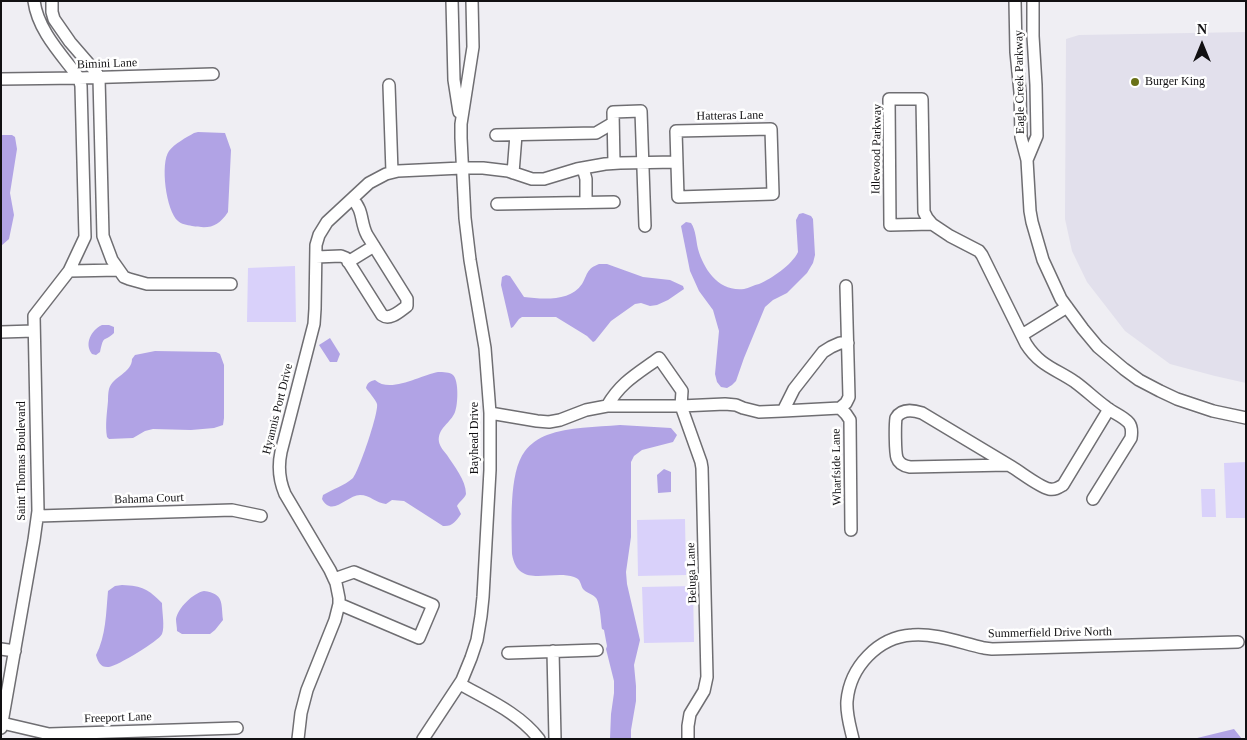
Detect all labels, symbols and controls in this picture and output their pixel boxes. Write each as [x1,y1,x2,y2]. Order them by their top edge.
north arrow [1177,20,1227,70]
text: N [1197,22,1207,37]
street label: Eagle Creek Parkway [1012,30,1028,134]
street label: Bimini Lane [77,56,137,72]
place label: Burger King [1145,75,1205,89]
marker: Burger King [1129,76,1141,88]
street label: Idlewood Parkway [869,104,885,194]
street label: Hatteras Lane [696,108,764,124]
street label: Hyannis Port Drive [260,362,296,456]
street label: Saint Thomas Boulevard [15,401,29,521]
street label: Bayhead Drive [468,402,482,474]
street label: Wharfside Lane [829,428,845,506]
street label: Bahama Court [114,491,184,507]
street label: Beluga Lane [684,542,700,604]
street label: Summerfield Drive North [988,625,1112,641]
street label: Freeport Lane [84,710,152,726]

